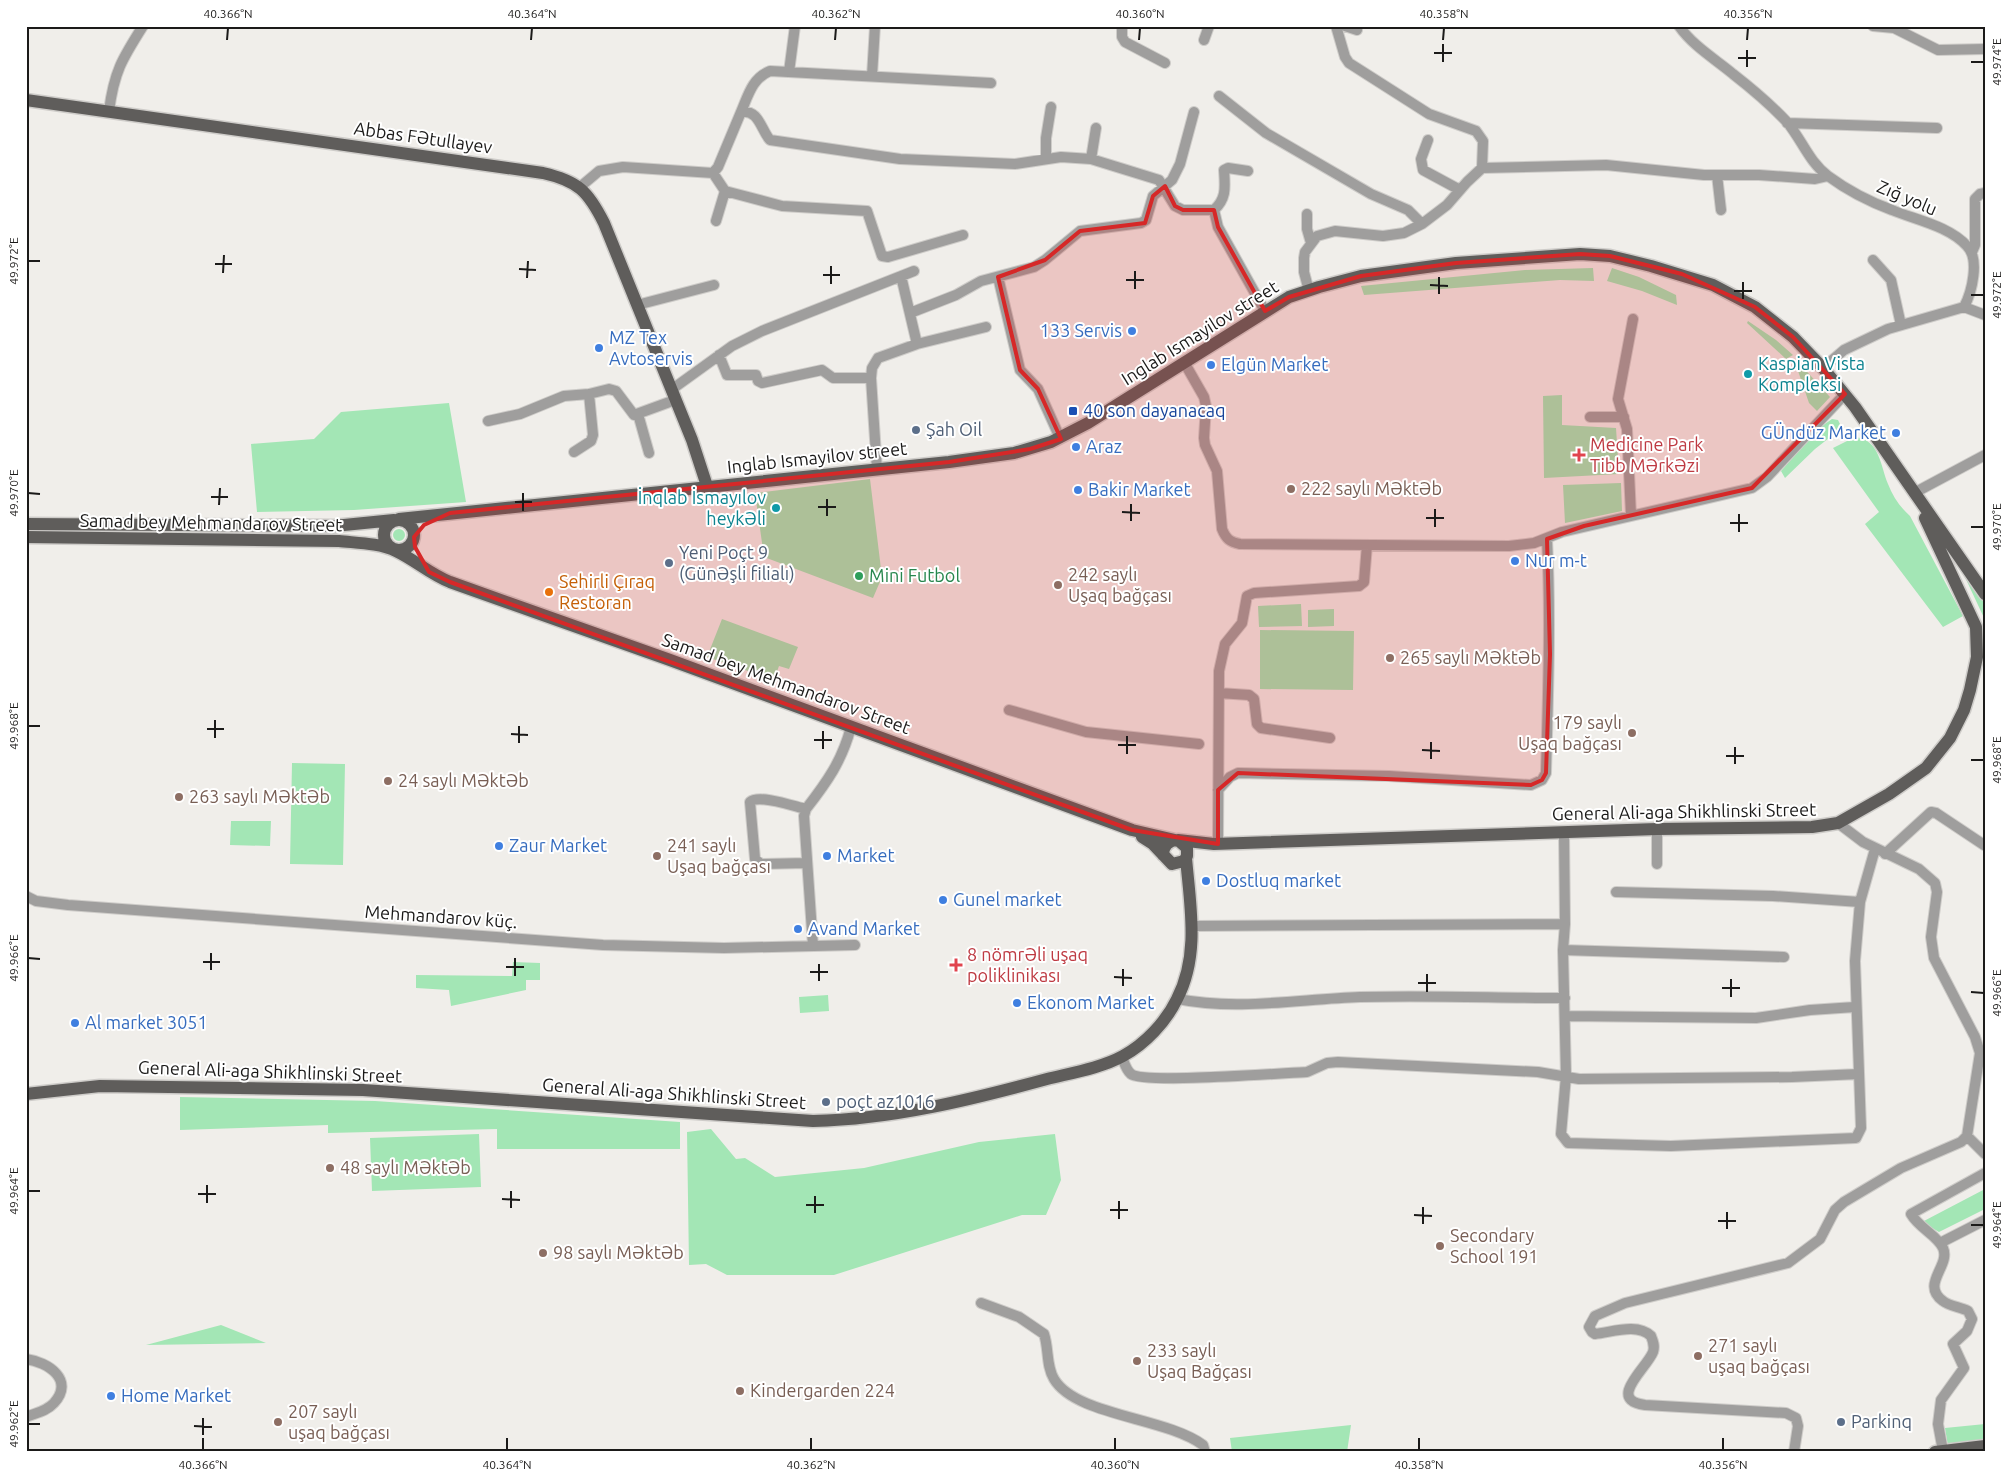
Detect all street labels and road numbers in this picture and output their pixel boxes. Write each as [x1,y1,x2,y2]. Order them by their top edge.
street label: Abbas Fətullayev [353,117,494,157]
street label: Zığ yolu [1874,175,1940,219]
street label: Inglab Ismayilov street [1117,276,1281,389]
street label: Inglab Ismayilov street [726,438,908,476]
street label: Samad bey Mehmandarov Street [80,510,342,534]
street label: Samad bey Mehmandarov Street [660,629,913,737]
street label: General Ali-aga Shikhlinski Street [1552,799,1816,823]
street label: Mehmandarov küç. [364,901,518,931]
street label: General Ali-aga Shikhlinski Street [138,1056,403,1086]
street label: General Ali-aga Shikhlinski Street [541,1074,807,1112]

